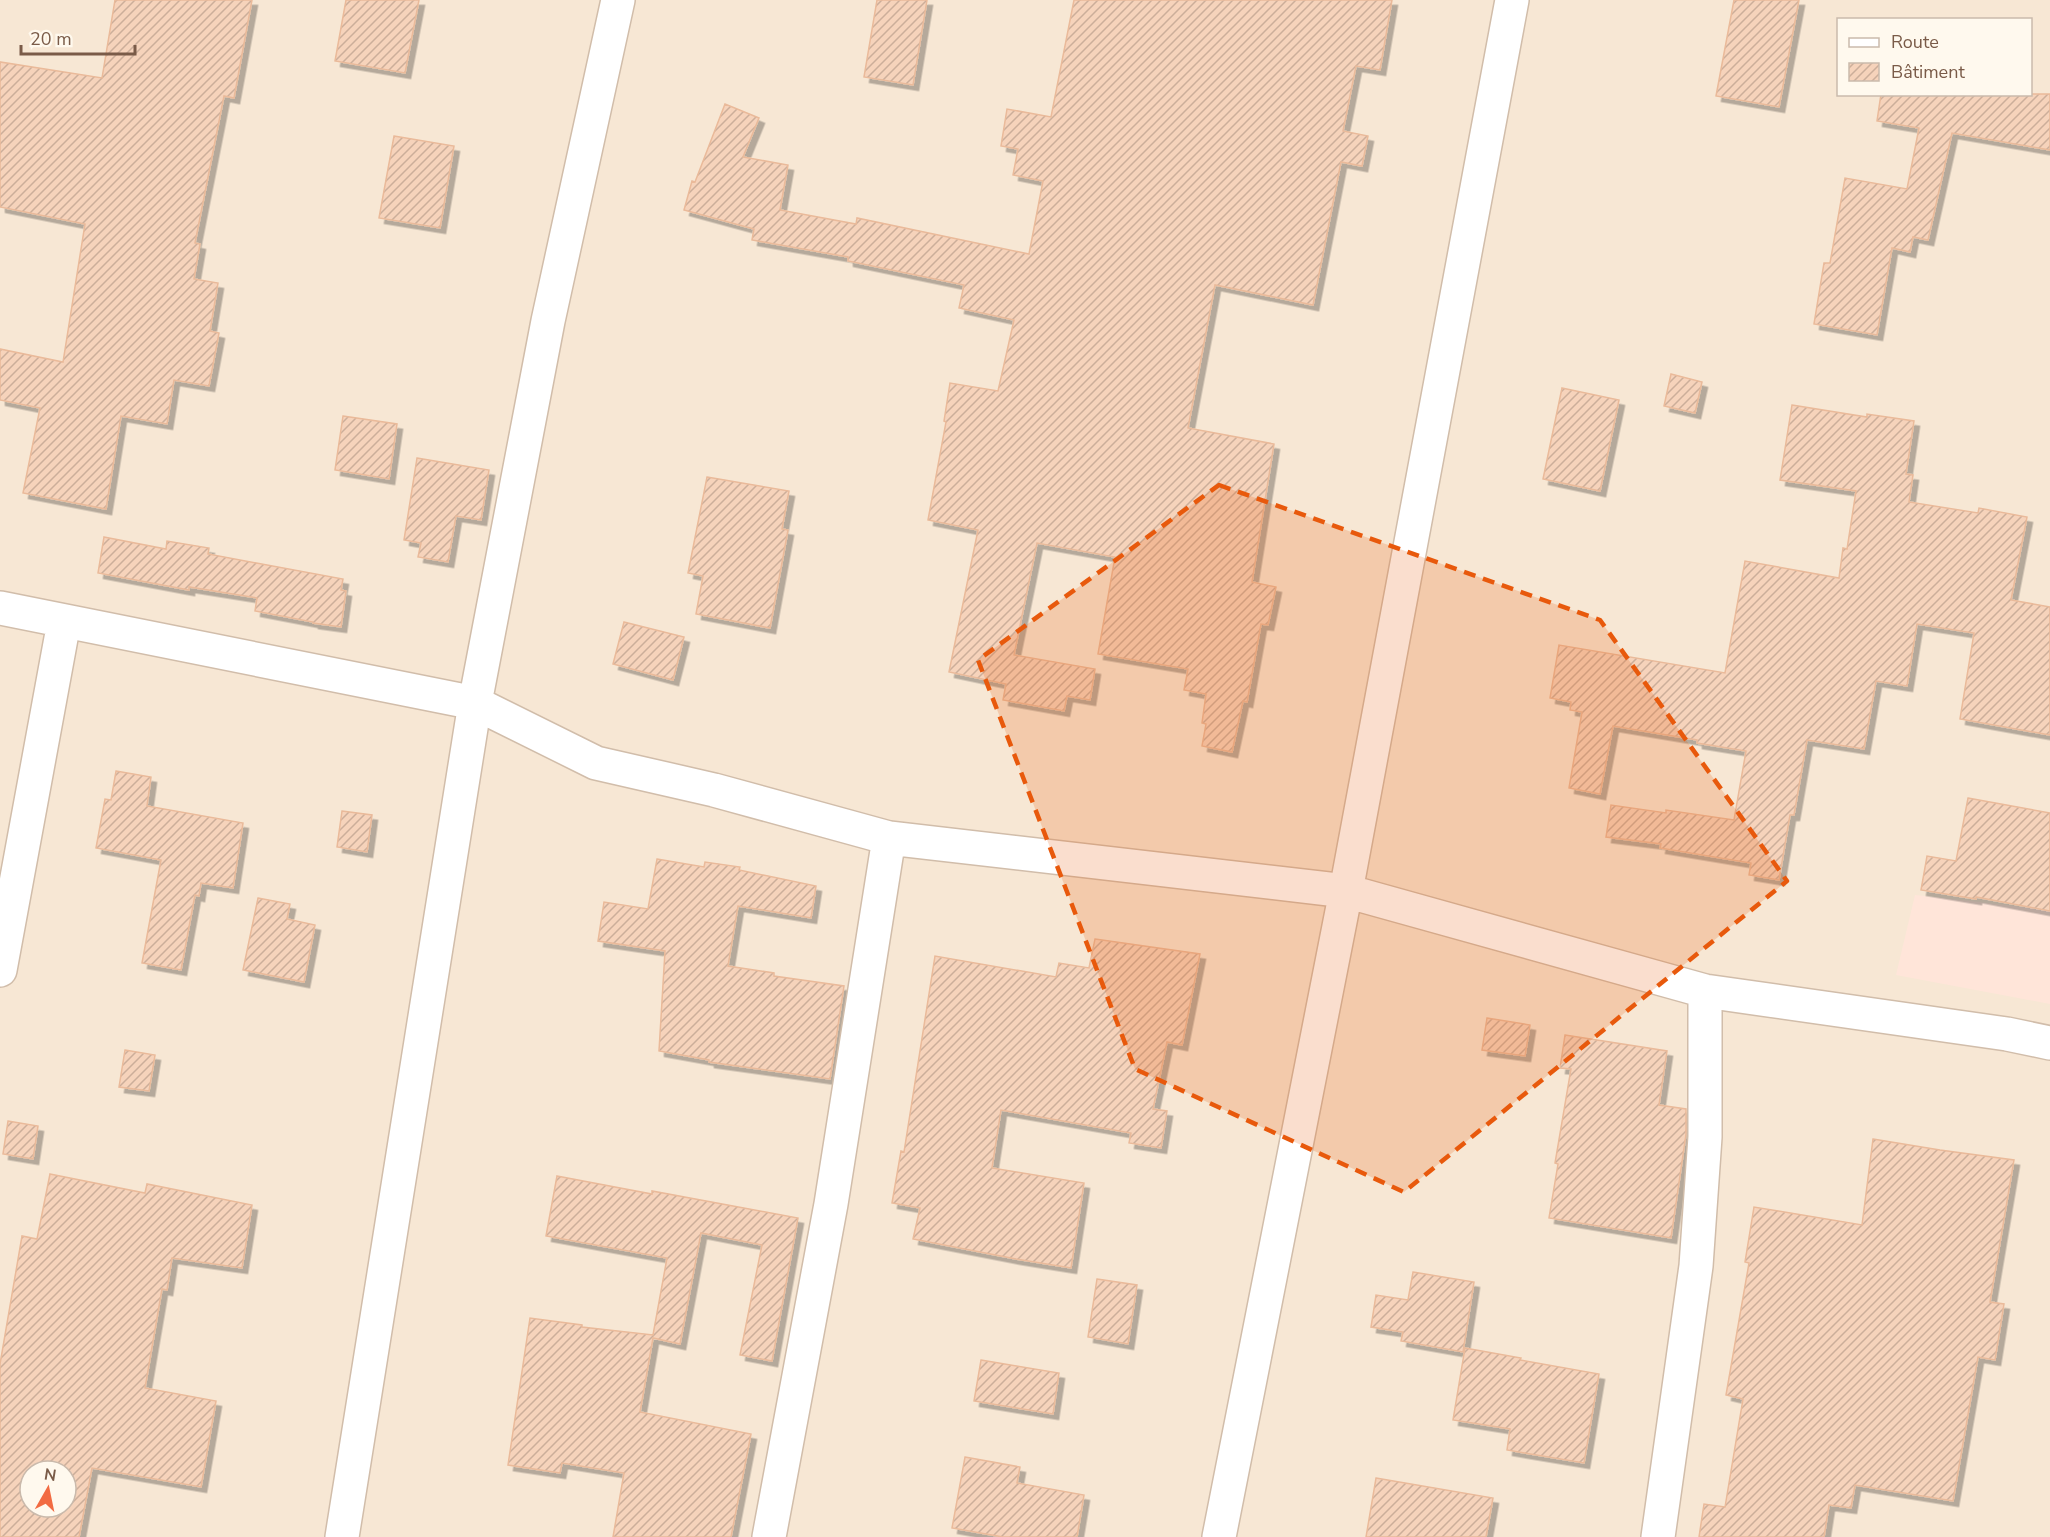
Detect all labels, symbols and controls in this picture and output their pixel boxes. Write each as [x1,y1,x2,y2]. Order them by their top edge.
scale bar [21,18,135,56]
legend [1837,18,2032,96]
text: 20 m [30,27,72,51]
text: Route [1891,30,1939,54]
text: Bâtiment [1891,60,1965,84]
north arrow [18,1459,78,1519]
text: N [43,1463,58,1487]

